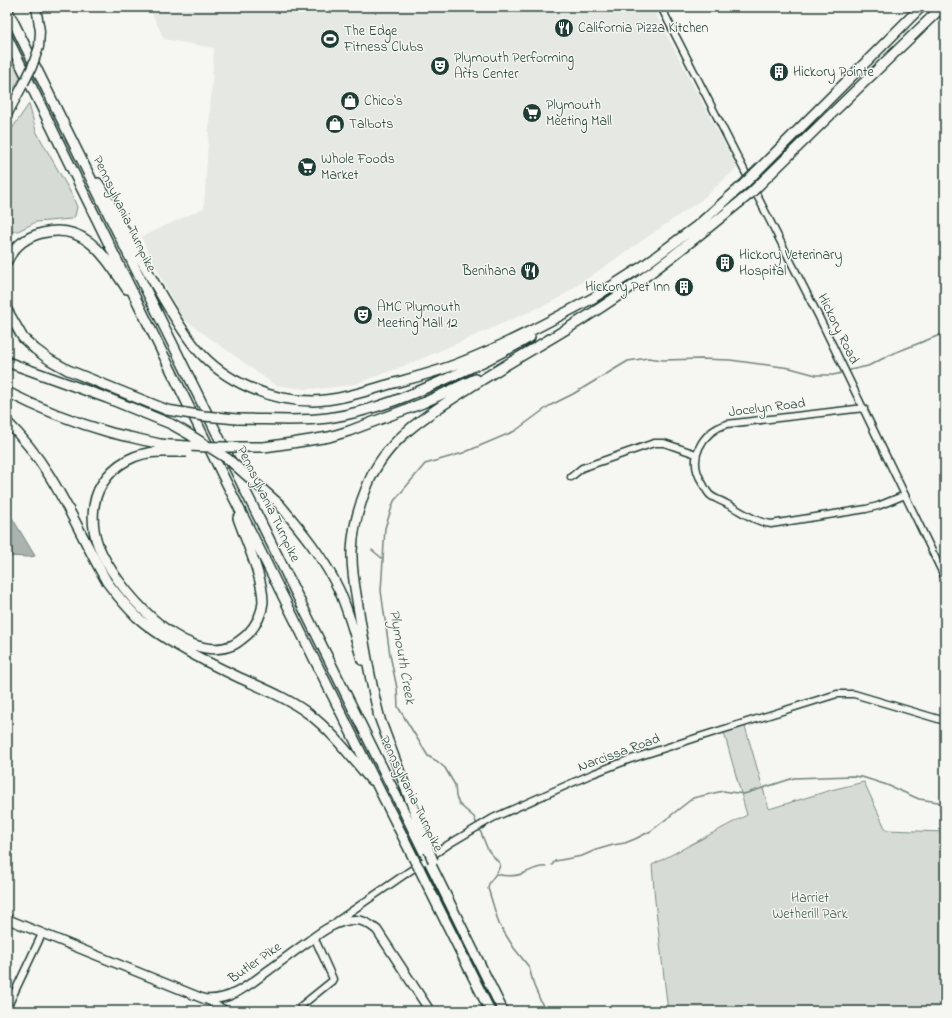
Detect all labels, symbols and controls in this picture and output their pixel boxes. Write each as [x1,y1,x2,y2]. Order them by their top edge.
restaurant icon: California Pizza Kitchen [553,17,575,39]
place label: California Pizza Kitchen [578,18,709,39]
place label: The Edge Fitness Clubs [343,21,424,58]
sports icon: The Edge Fitness Clubs [319,28,341,50]
place label: Plymouth Performing Arts Center [454,48,574,85]
theatre icon: Plymouth Performing Arts Center [429,55,451,77]
building icon: Hickory Pointe [768,61,790,83]
place label: Hickory Pointe [793,62,875,84]
shop icon: Chico's [339,90,361,112]
place label: Chico's [364,91,403,112]
place label: Plymouth Meeting Mall [546,95,612,133]
supermarket icon: Plymouth Meeting Mall [521,102,543,124]
shop icon: Talbots [324,113,346,135]
place label: Talbots [349,114,393,135]
place label: Whole Foods Market [321,149,395,186]
street label: Pennsylvania Turnpike [86,152,162,277]
supermarket icon: Whole Foods Market [296,156,318,178]
place label: Hickory Veterinary Hospital [739,245,842,282]
building icon: Hickory Veterinary Hospital [714,252,736,274]
restaurant icon: Benihana [519,260,541,282]
place label: Benihana [461,261,516,282]
building icon: Hickory Pet Inn [673,276,695,298]
place label: Hickory Pet Inn [585,277,670,299]
street label: Hickory Road [811,290,864,368]
place label: AMC Plymouth Meeting Mall 12 [377,297,460,335]
theatre icon: AMC Plymouth Meeting Mall 12 [352,304,374,326]
street label: Jocelyn Road [727,393,807,424]
street label: Pennsylvania Turnpike [230,442,306,567]
water label: Plymouth Creek [382,608,421,707]
street label: Narcissa Road [575,728,663,778]
street label: Pennsylvania Turnpike [373,732,449,857]
park label: Harriet Wetherill Park [772,888,848,925]
street label: Butler Pike [223,937,286,990]

